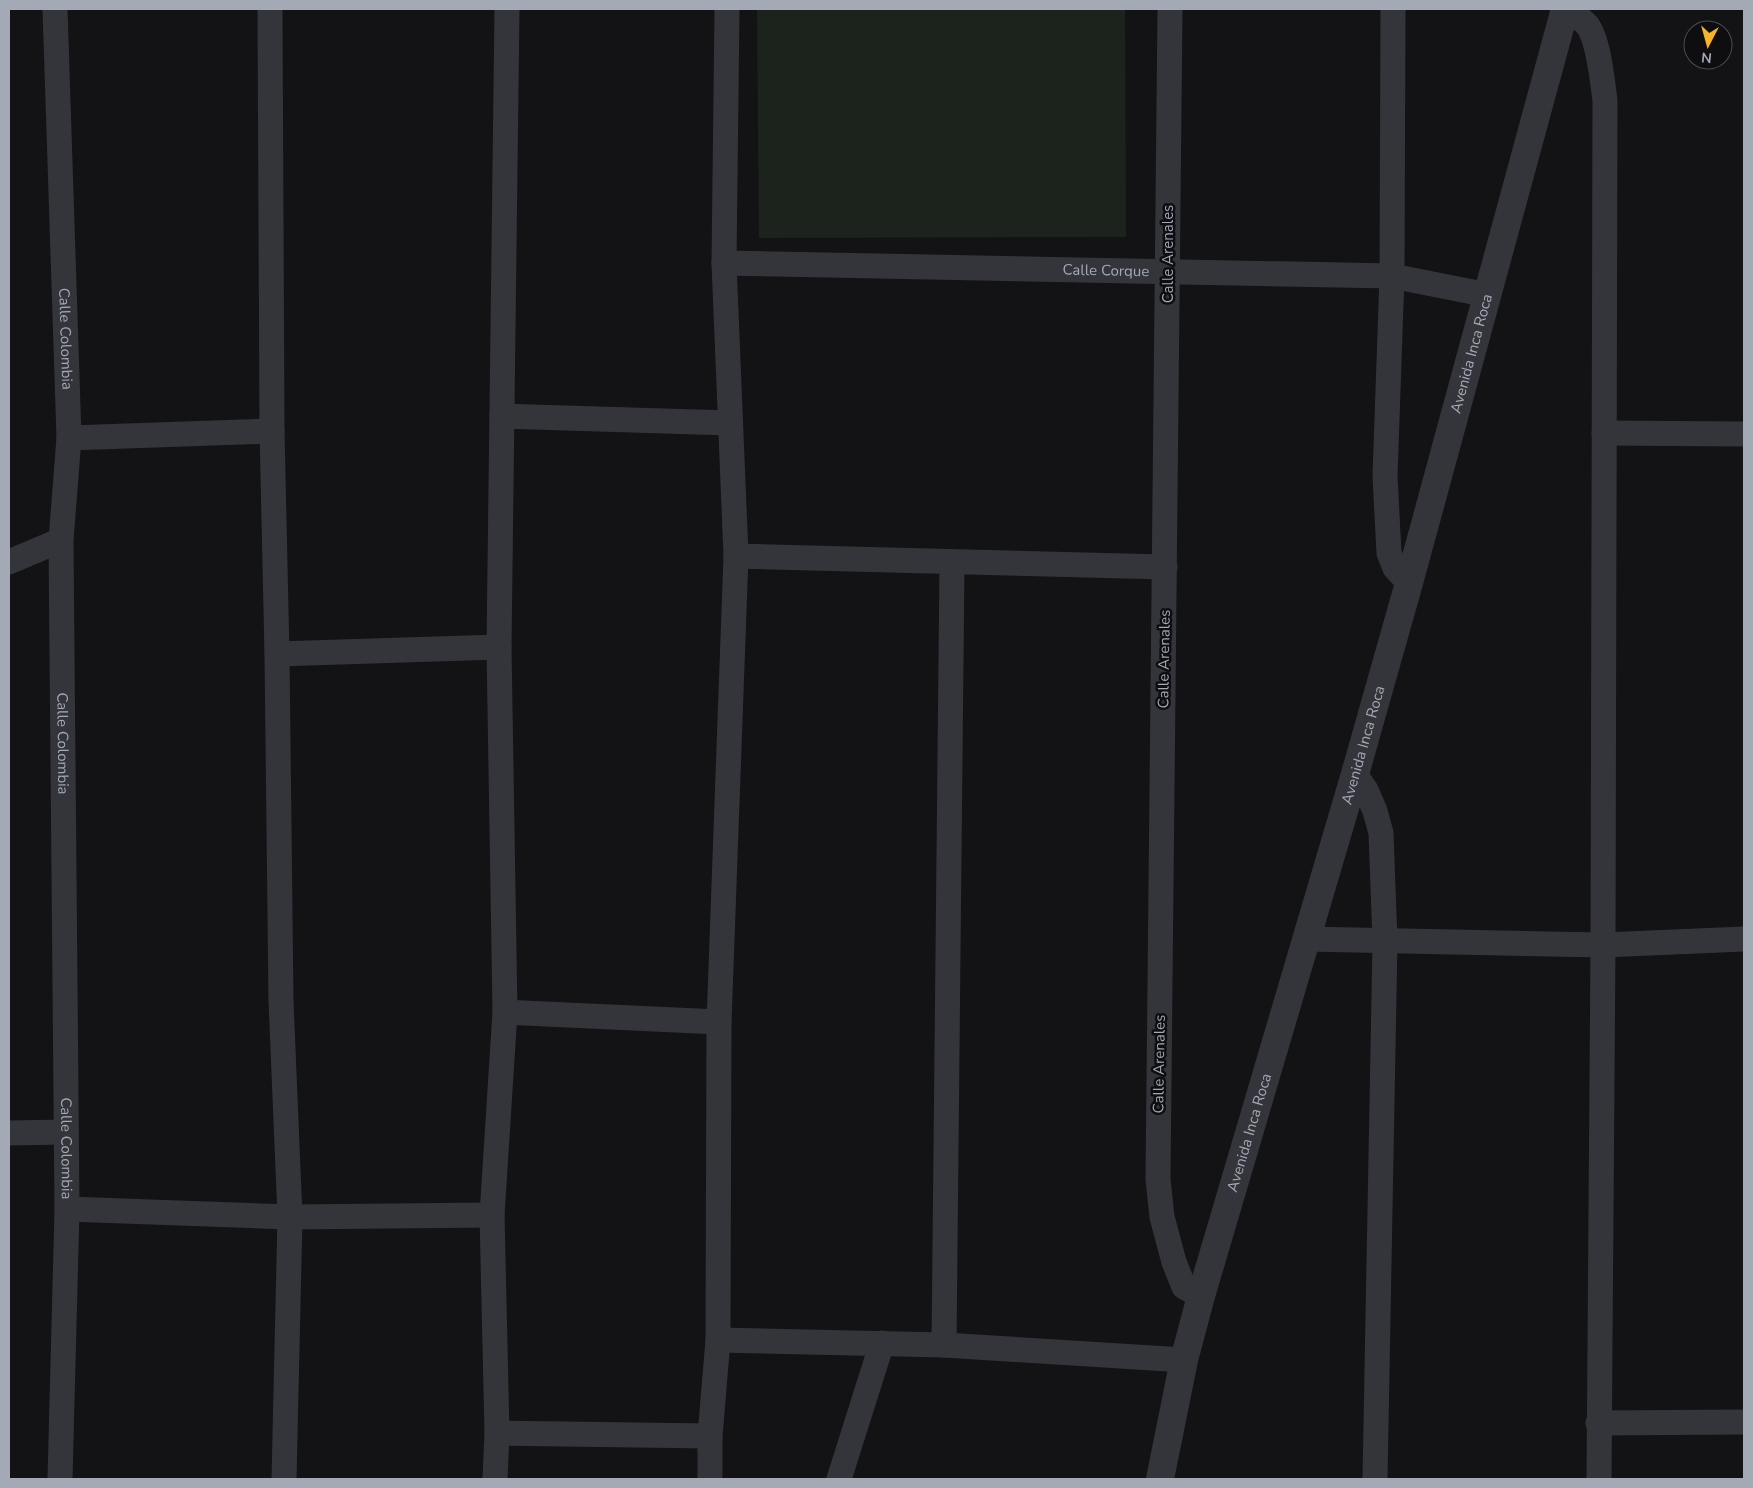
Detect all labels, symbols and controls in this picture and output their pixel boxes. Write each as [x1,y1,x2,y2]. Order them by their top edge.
north arrow [1683,20,1733,70]
text: N [1700,47,1713,67]
street label: Calle Arenales [1158,205,1178,303]
street label: Calle Corque [1062,260,1150,281]
street label: Calle Colombia [54,287,77,390]
street label: Avenida Inca Roca [1446,292,1497,416]
street label: Calle Arenales [1153,609,1175,709]
street label: Avenida Inca Roca [1337,683,1390,807]
street label: Calle Colombia [52,692,73,795]
street label: Calle Arenales [1148,1014,1170,1114]
street label: Avenida Inca Roca [1222,1071,1276,1194]
street label: Calle Colombia [56,1097,77,1200]

